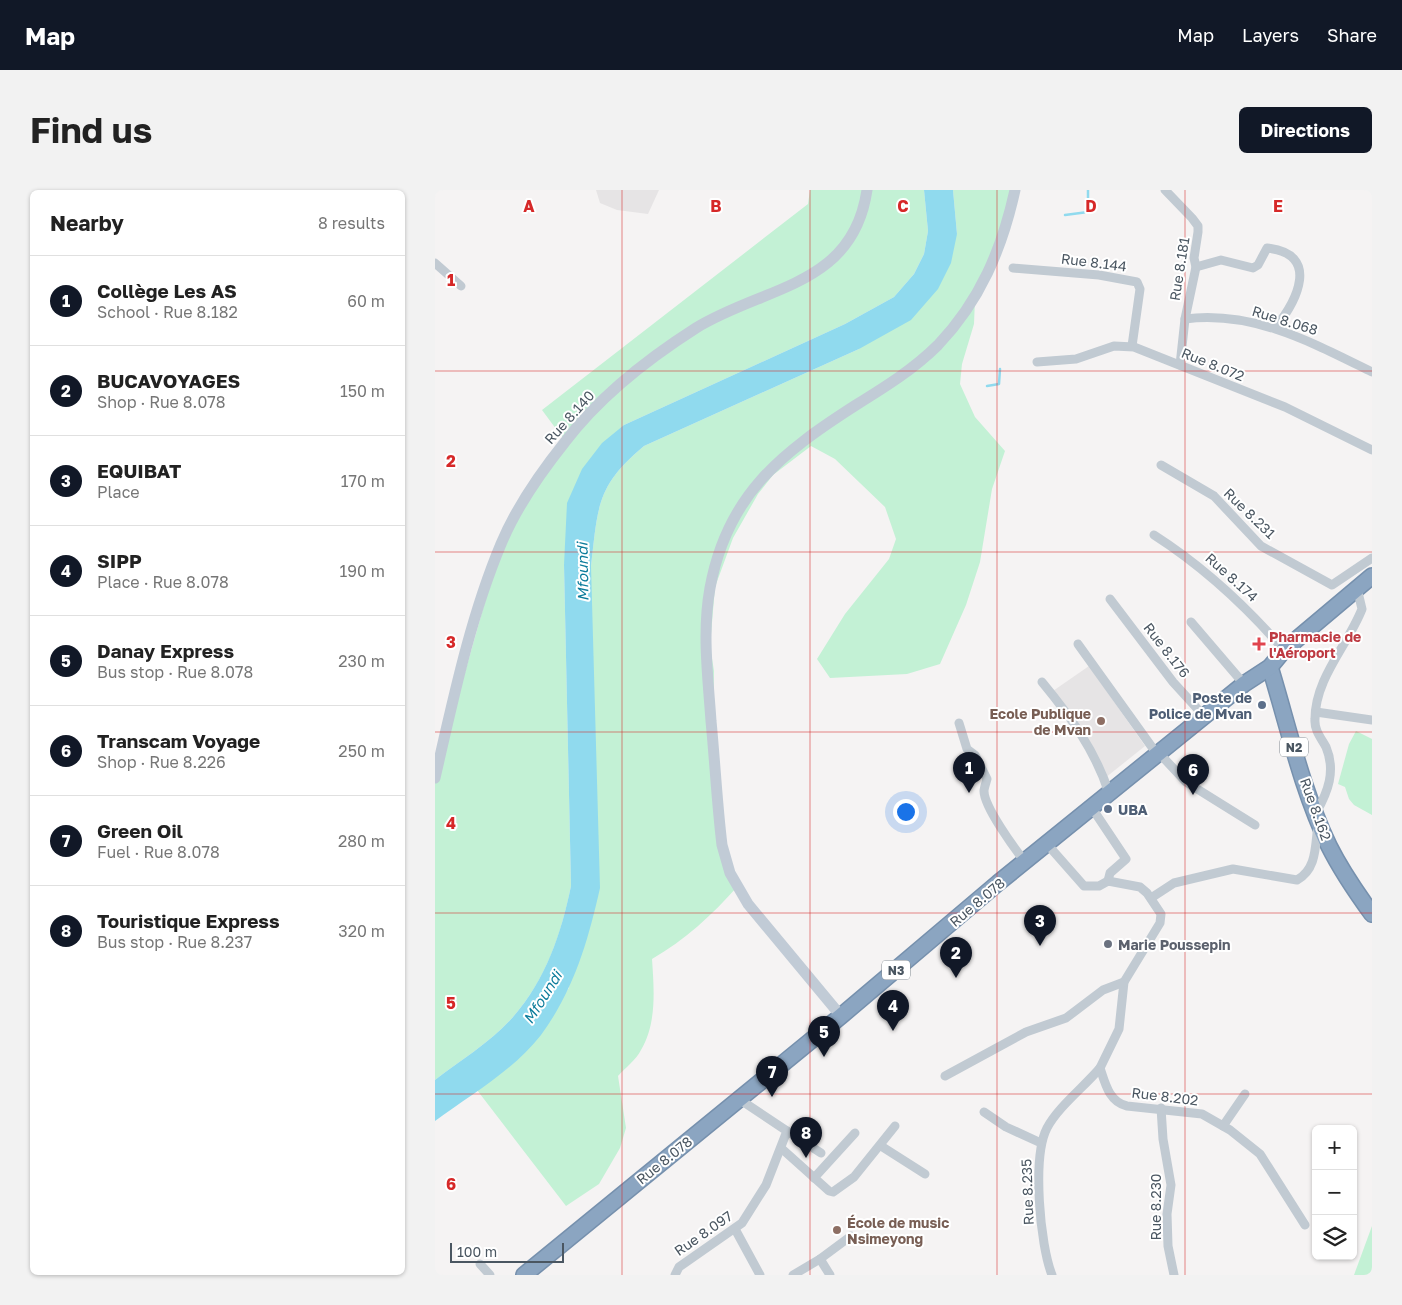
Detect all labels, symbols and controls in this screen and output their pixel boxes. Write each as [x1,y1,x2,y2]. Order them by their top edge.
text: Map [25,21,75,50]
text: Map [1177,24,1214,46]
text: Layers [1242,24,1299,46]
text: Share [1327,24,1377,46]
button: Directions [1239,107,1372,153]
text: Find us [30,109,152,151]
text: A [523,196,535,216]
text: B [710,196,722,216]
text: C [897,196,909,216]
text: D [1085,196,1097,216]
text: E [1273,196,1283,216]
text: Nearby [50,210,124,236]
text: 8 results [318,213,385,233]
street label: Rue 8.181 [1166,236,1192,302]
street label: Rue 8.144 [1060,250,1128,274]
text: 1 [447,270,455,290]
text: Collège Les AS [97,279,237,302]
text: 1 [62,291,70,311]
text: 60 m [347,291,385,311]
text: School · Rue 8.182 [97,302,238,322]
street label: Rue 8.068 [1250,302,1320,338]
street label: Rue 8.072 [1179,344,1247,384]
text: BUCAVOYAGES [97,369,240,392]
text: 2 [61,381,71,401]
text: 150 m [340,381,385,401]
street label: Rue 8.140 [541,387,597,447]
text: Shop · Rue 8.078 [97,392,226,412]
text: 2 [446,451,456,471]
text: EQUIBAT [97,459,181,482]
text: 3 [61,471,71,491]
text: 170 m [341,471,385,491]
text: Place [97,482,140,502]
street label: Rue 8.231 [1221,484,1279,542]
water label: Mfoundi [572,540,592,602]
text: SIPP [97,549,142,572]
street label: Rue 8.174 [1202,549,1262,605]
text: 4 [61,561,71,581]
text: 190 m [339,561,385,581]
text: Place · Rue 8.078 [97,572,229,592]
street label: Rue 8.176 [1140,619,1194,681]
place label: Pharmacie de l'Aéroport [1269,628,1361,661]
text: 3 [446,632,456,652]
marker: Pharmacie de l'Aéroport [1253,638,1265,650]
text: Danay Express [97,639,234,662]
text: 5 [61,651,71,671]
text: 230 m [338,651,385,671]
text: Bus stop · Rue 8.078 [97,662,253,682]
place label: Poste de Police de Mvan [1149,689,1252,722]
marker: Poste de Police de Mvan [1256,699,1268,711]
place label: Ecole Publique de Mvan [989,705,1091,738]
marker: Ecole Publique de Mvan [1095,715,1107,727]
text: Transcam Voyage [97,729,260,752]
road number: N2 [1280,738,1308,756]
text: 6 [61,741,71,761]
text: 250 m [338,741,385,761]
text: Shop · Rue 8.226 [97,752,226,772]
pin: 1 [953,752,985,793]
pin: 6 [1177,754,1209,795]
street label: Rue 8.162 [1297,775,1335,843]
your location [893,799,919,825]
place label: UBA [1118,801,1148,818]
marker: UBA [1102,803,1114,815]
text: 4 [446,813,456,833]
text: Green Oil [97,819,183,842]
text: 7 [62,831,70,851]
text: 280 m [338,831,385,851]
text: Fuel · Rue 8.078 [97,842,220,862]
street label: Rue 8.078 [946,874,1008,930]
pin: 3 [1024,905,1056,946]
text: Touristique Express [97,909,280,932]
text: 8 [61,921,71,941]
text: 320 m [338,921,385,941]
text: Bus stop · Rue 8.237 [97,932,252,952]
place label: Marie Poussepin [1118,936,1230,953]
pin: 2 [940,937,972,978]
marker: Marie Poussepin [1102,938,1114,950]
road number: N3 [882,960,910,980]
water label: Mfoundi [519,966,566,1027]
pin: 4 [877,990,909,1031]
text: 5 [446,993,456,1013]
pin: 5 [808,1016,840,1057]
pin: 7 [756,1056,788,1097]
street label: Rue 8.202 [1131,1083,1199,1109]
pin: 8 [790,1117,822,1158]
map controls [1312,1125,1357,1260]
button: + [1312,1125,1357,1170]
street label: Rue 8.078 [633,1132,695,1188]
street label: Rue 8.235 [1017,1158,1037,1226]
button: − [1312,1170,1357,1215]
street label: Rue 8.230 [1147,1173,1164,1241]
text: 6 [446,1174,456,1194]
street label: Rue 8.097 [671,1207,735,1259]
place label: École de music Nsimeyong [847,1214,949,1247]
button: layers [1312,1215,1357,1260]
marker: École de music Nsimeyong [831,1224,843,1236]
scale bar [450,1240,564,1263]
text: 100 m [457,1243,497,1260]

